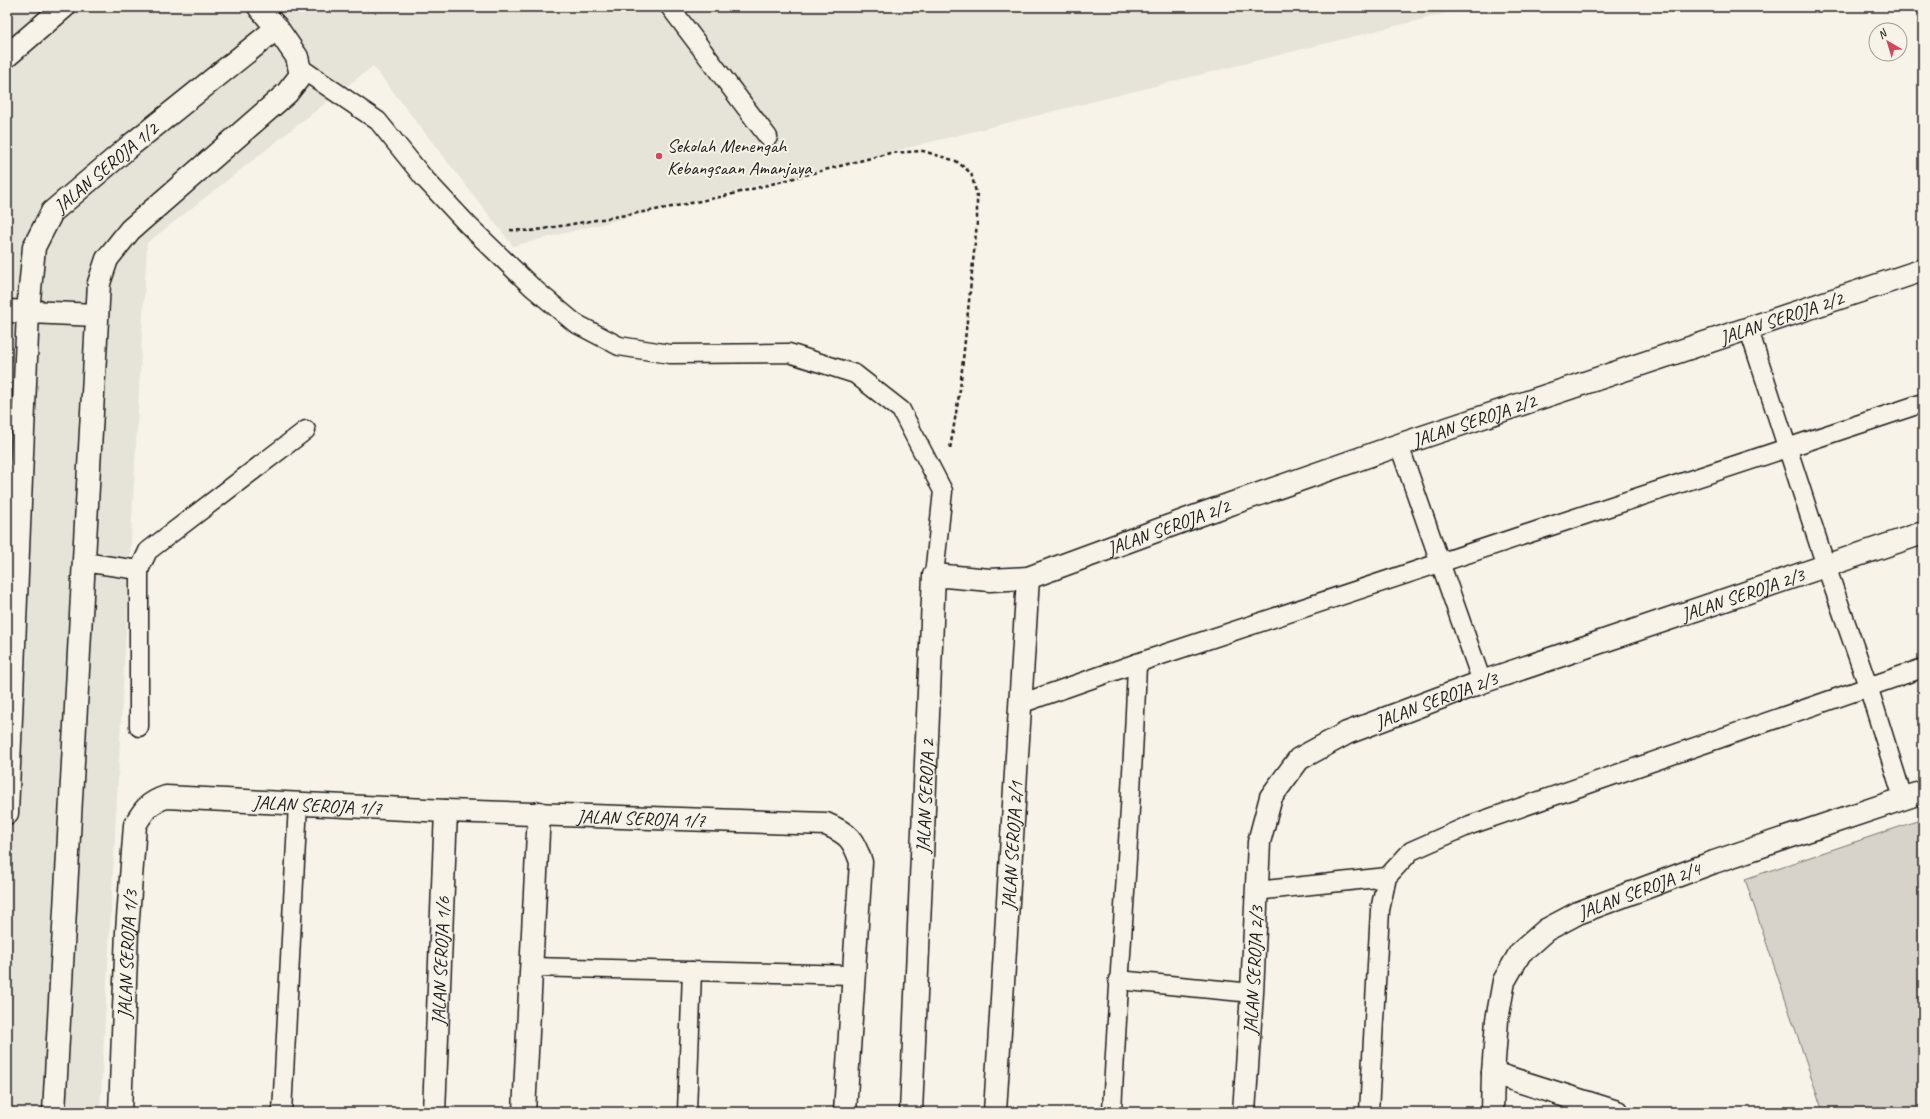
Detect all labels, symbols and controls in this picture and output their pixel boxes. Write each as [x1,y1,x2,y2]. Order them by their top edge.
north arrow [1868,22,1908,62]
text: N [1875,25,1891,42]
street label: JALAN SEROJA 1/2 [48,116,164,219]
place label: Sekolah Menengah Kebangsaan Amanjaya [667,134,813,180]
marker: Sekolah Menengah Kebangsaan Amanjaya [654,151,664,161]
street label: JALAN SEROJA 2/2 [1716,286,1848,350]
street label: JALAN SEROJA 2/2 [1408,389,1541,453]
street label: JALAN SEROJA 2/2 [1103,494,1234,561]
street label: JALAN SEROJA 2/3 [1677,563,1809,627]
street label: JALAN SEROJA 2/3 [1371,666,1502,735]
street label: JALAN SEROJA 2 [911,737,940,855]
street label: JALAN SEROJA 2/1 [996,779,1029,912]
street label: JALAN SEROJA 1/7 [251,790,384,821]
street label: JALAN SEROJA 1/7 [575,804,707,833]
street label: JALAN SEROJA 2/4 [1574,856,1706,925]
street label: JALAN SEROJA 1/3 [113,888,143,1020]
street label: JALAN SEROJA 1/6 [426,895,456,1027]
street label: JALAN SEROJA 2/3 [1238,904,1269,1036]

